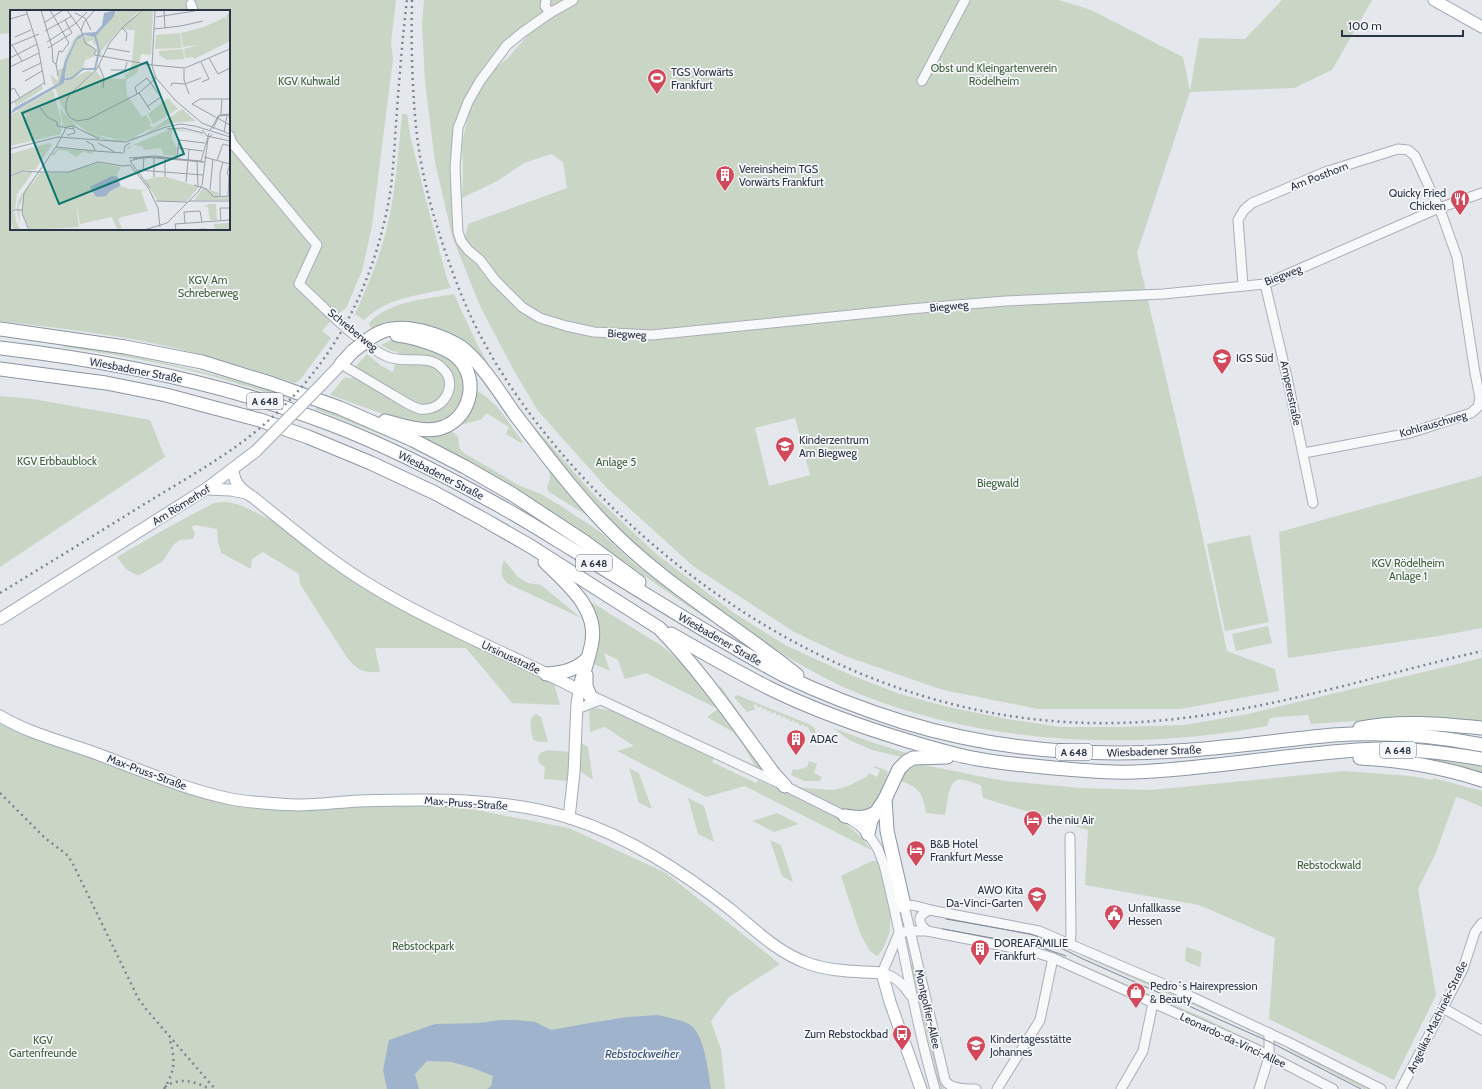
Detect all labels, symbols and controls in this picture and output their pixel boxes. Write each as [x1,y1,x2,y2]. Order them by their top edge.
inset map [10,10,230,230]
scale bar [1342,12,1463,38]
text: 100 m [1348,18,1382,33]
park label: Obst und Kleingartenverein Rödelheim [931,61,1057,88]
place label: TGS Vorwärts Frankfurt [671,65,734,92]
sports icon: TGS Vorwärts Frankfurt [646,67,668,95]
park label: KGV Kuhwald [278,74,340,88]
street label: Am Posthorn [1288,159,1350,193]
place label: Vereinsheim TGS Vorwärts Frankfurt [739,162,824,189]
building icon: Vereinsheim TGS Vorwärts Frankfurt [714,164,736,192]
place label: Quicky Fried Chicken [1389,186,1446,213]
restaurant icon: Quicky Fried Chicken [1449,188,1471,216]
street label: Biegweg [1262,261,1304,289]
park label: KGV Am Schreberweg [178,273,239,300]
street label: Biegweg [929,297,970,315]
street label: Schreberweg [325,305,381,355]
street label: Biegweg [607,326,647,342]
school or university icon: IGS Süd [1211,347,1233,375]
place label: IGS Süd [1236,351,1273,365]
street label: Wiesbadener Straße [88,354,184,386]
street label: Amperestraße [1277,359,1305,427]
road number: A 648 [247,393,283,409]
street label: Kohlrauschweg [1398,408,1469,440]
place label: Kinderzentrum Am Biegweg [799,433,869,460]
school or university icon: Kinderzentrum Am Biegweg [774,435,796,463]
street label: Wiesbadener Straße [396,447,487,503]
park label: KGV Erbbaublock [17,454,97,468]
park label: Anlage 5 [596,455,636,469]
park label: Biegwald [977,476,1019,490]
street label: Am Römerhof [149,481,213,528]
road number: A 648 [576,555,612,571]
park label: KGV Rödelheim Anlage 1 [1372,556,1445,583]
street label: Wiesbadener Straße [676,609,765,669]
street label: Ursinusstraße [479,637,543,677]
building icon: ADAC [785,728,807,756]
place label: ADAC [810,732,838,746]
street label: Wiesbadener Straße [1107,742,1202,760]
road number: A 648 [1380,742,1416,758]
road number: A 648 [1056,744,1092,760]
street label: Max-Pruss-Straße [105,751,189,793]
street label: Max-Pruss-Straße [424,793,509,813]
hotel icon: the niu Air [1022,809,1044,837]
place label: the niu Air [1047,813,1095,827]
place label: B&B Hotel Frankfurt Messe [930,837,1004,864]
hotel icon: B&B Hotel Frankfurt Messe [905,839,927,867]
park label: Rebstockwald [1297,858,1361,872]
place label: AWO Kita Da-Vinci-Garten [946,883,1024,910]
school or university icon: AWO Kita Da-Vinci-Garten [1026,885,1048,913]
place label: Unfallkasse Hessen [1128,901,1181,928]
public building icon: Unfallkasse Hessen [1103,903,1125,931]
place label: DOREAFAMILIE Frankfurt [994,936,1068,963]
building icon: DOREAFAMILIE Frankfurt [969,938,991,966]
park label: Rebstockpark [392,939,454,953]
street label: Angelika-Machinek-Straße [1404,958,1470,1075]
street label: Montgolfier-Allee [912,968,944,1051]
place label: Pedro´s Hairexpression & Beauty [1150,979,1258,1006]
shop icon: Pedro´s Hairexpression & Beauty [1125,981,1147,1009]
street label: Leonardo-da-Vinci-Allee [1178,1009,1289,1071]
bus stop icon: Zum Rebstockbad [891,1023,913,1051]
place label: Zum Rebstockbad [805,1027,888,1041]
place label: Kindertagesstätte Johannes [989,1032,1072,1059]
park label: KGV Gartenfreunde [9,1033,77,1060]
school or university icon: Kindertagesstätte Johannes [965,1034,987,1062]
water label: Rebstockweiher [605,1046,680,1061]

